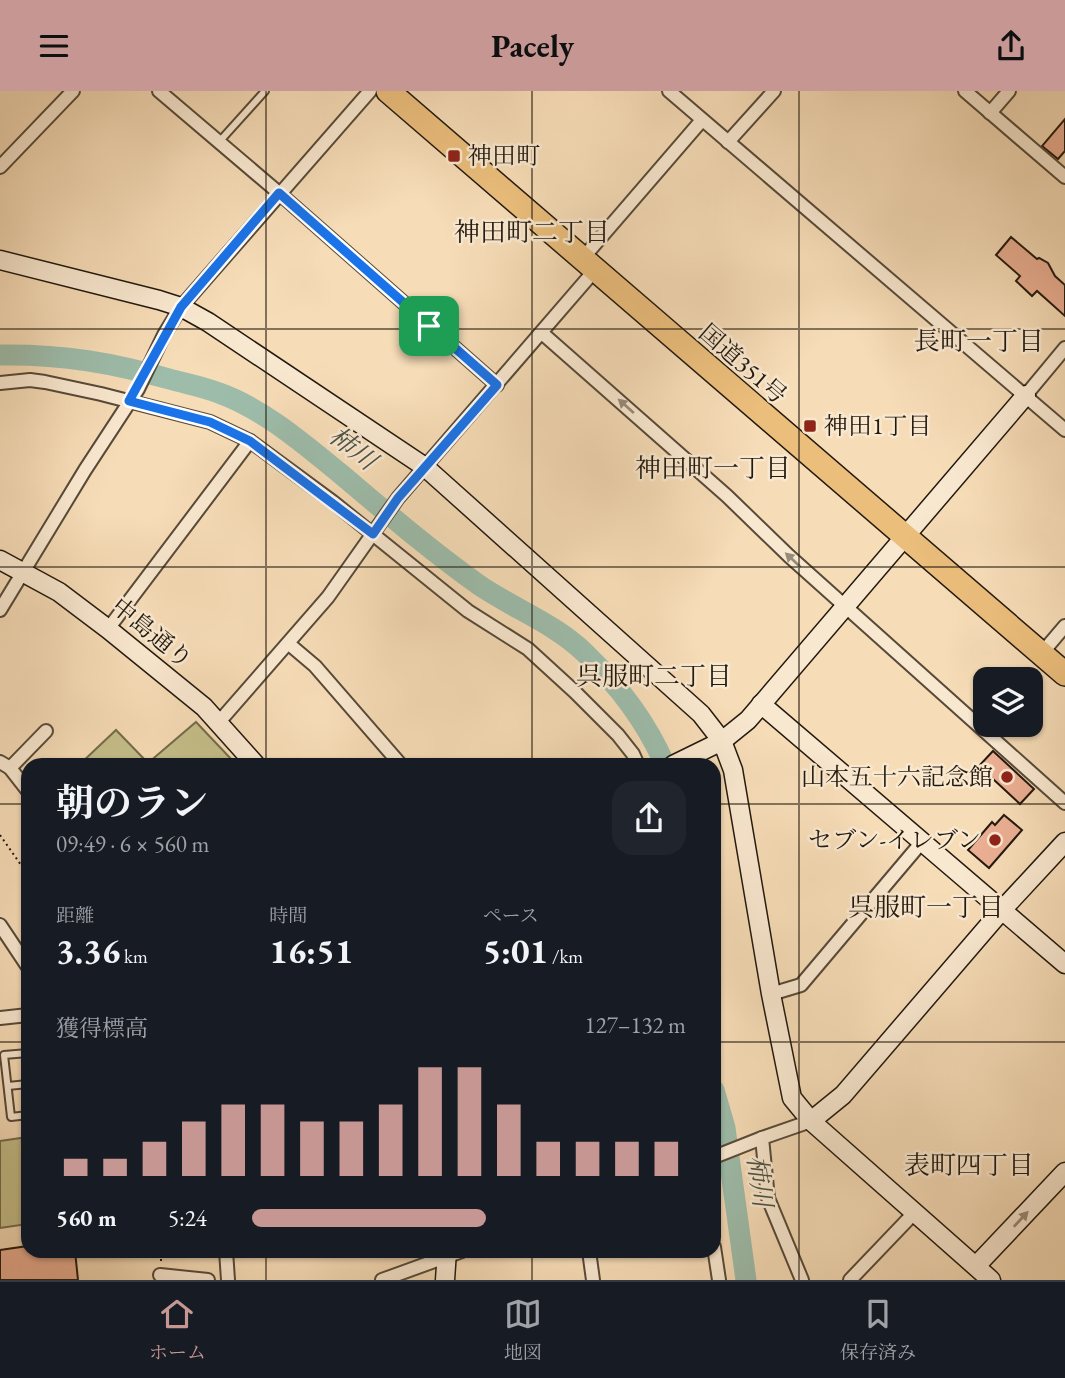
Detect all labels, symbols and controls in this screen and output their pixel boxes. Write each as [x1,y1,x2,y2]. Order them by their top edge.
text: Pacely [491,25,574,67]
icon: menu [35,27,73,65]
icon: share [992,27,1030,65]
place label: 神田町 [468,140,540,171]
marker: 神田町 [446,148,462,164]
district label: 神田町二丁目 [454,215,610,249]
pin [399,296,459,356]
icon: arrive [410,307,448,345]
street label: 国道351号 [693,317,794,410]
district label: 長町一丁目 [914,324,1044,358]
one-way arrow [618,398,635,414]
place label: 神田1丁目 [824,410,932,441]
marker: 神田1丁目 [802,418,818,434]
water label: 柿川 [322,419,386,479]
district label: 神田町一丁目 [635,451,791,485]
one-way arrow [784,552,802,568]
street label: 中島通り [105,590,199,675]
district label: 呉服町二丁目 [576,659,732,693]
map controls [973,667,1043,737]
button: layers [973,667,1043,737]
place label: 山本五十六記念館 [801,761,993,792]
marker: 山本五十六記念館 [999,769,1015,785]
text: 朝のラン [56,778,208,827]
button: share [612,781,686,855]
place label: セブン-イレブン [808,824,981,855]
text: 09:49 · 6 × 560 m [56,829,209,859]
marker: セブン-イレブン [987,832,1003,848]
district label: 呉服町一丁目 [848,890,1004,924]
text: 距離 [56,903,94,928]
text: 時間 [269,903,307,928]
text: ペース [483,903,539,928]
text: 3.36 [56,928,120,973]
text: 16:51 [269,928,353,973]
text: 5:01 [483,928,548,973]
text: km [120,944,148,969]
text: /km [548,944,583,969]
text: 127–132 m [585,1010,686,1040]
text: 獲得標高 [56,1013,148,1043]
district label: 表町四丁目 [904,1148,1034,1182]
water label: 柿川 [740,1153,781,1212]
text: 560 m [56,1203,117,1233]
text: 5:24 [168,1203,207,1233]
one-way arrow [1012,1211,1028,1228]
tab: ホーム [149,1295,206,1365]
tab: 地図 [504,1295,542,1365]
tab: 保存済み [840,1295,916,1365]

